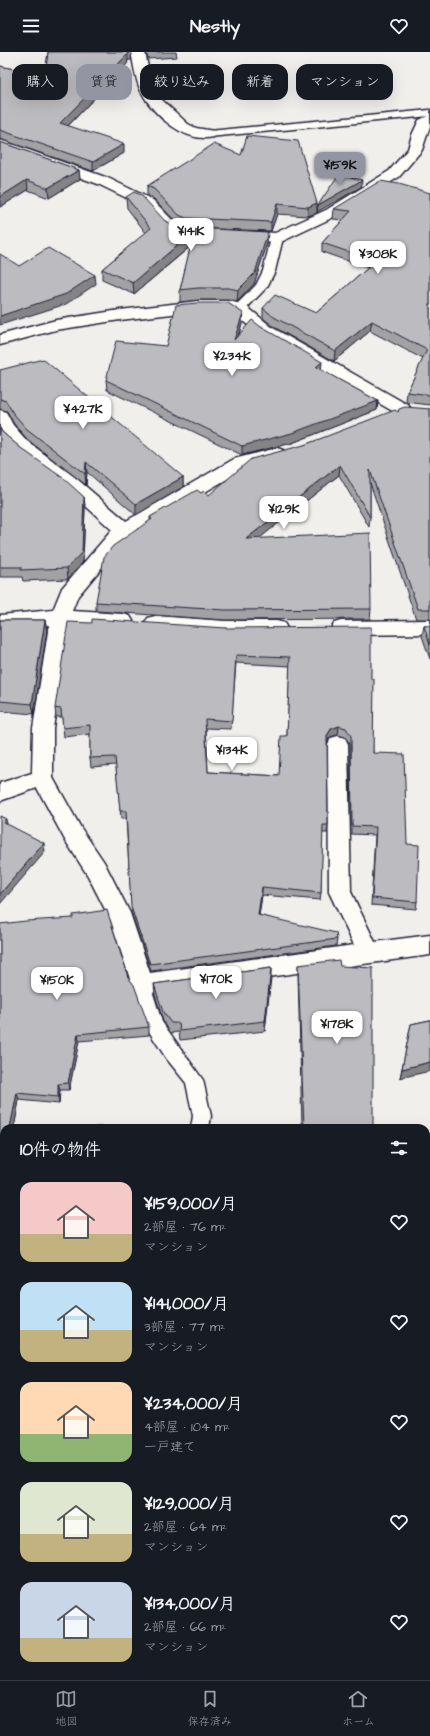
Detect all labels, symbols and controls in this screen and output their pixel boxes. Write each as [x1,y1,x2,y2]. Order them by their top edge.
text: Nestly [190,14,240,39]
icon: menu [20,15,42,37]
icon: heart [388,15,410,37]
chip: 購入 [12,64,68,100]
chip: 賃貸 [76,64,132,100]
chip: 絞り込み [140,64,224,100]
chip: 新着 [232,64,288,100]
chip: マンション [296,64,393,100]
pin: ¥159K [312,152,368,186]
text: ¥159K [323,156,357,174]
pin: ¥141K [163,218,219,252]
text: ¥141K [178,222,205,240]
pin: ¥308K [350,241,406,275]
text: ¥308K [359,245,397,263]
pin: ¥234K [204,343,260,377]
text: ¥234K [213,347,251,365]
pin: ¥427K [55,396,111,430]
text: ¥427K [63,400,103,418]
pin: ¥129K [256,496,312,530]
text: ¥129K [268,500,300,518]
pin: ¥134K [204,737,260,771]
text: ¥134K [216,741,248,759]
pin: ¥170K [188,966,244,1000]
pin: ¥150K [29,967,85,1001]
text: ¥170K [200,970,232,988]
text: ¥150K [40,971,74,989]
pin: ¥178K [309,1011,365,1045]
text: ¥178K [321,1015,353,1033]
icon: filters [388,1137,410,1159]
text: 10件の物件 [20,1138,101,1162]
text: ¥159,000/月 [144,1192,237,1216]
icon: home [52,1198,100,1246]
icon: heart [388,1211,410,1233]
text: 2部屋 · 76 m² [144,1218,226,1236]
text: マンション [144,1238,208,1256]
text: ¥141,000/月 [144,1292,229,1316]
icon: home [52,1298,100,1346]
icon: heart [388,1311,410,1333]
text: 3部屋 · 77 m² [144,1318,225,1336]
text: マンション [144,1338,208,1356]
text: ¥234,000/月 [144,1392,243,1416]
icon: home [52,1398,100,1446]
icon: heart [388,1411,410,1433]
text: 4部屋 · 104 m² [144,1418,230,1436]
text: 一戸建て [144,1438,196,1456]
text: ¥129,000/月 [144,1492,235,1516]
icon: home [52,1498,100,1546]
icon: heart [388,1511,410,1533]
text: 2部屋 · 64 m² [144,1518,227,1536]
text: マンション [144,1538,208,1556]
text: ¥134,000/月 [144,1592,235,1616]
icon: home [52,1598,100,1646]
icon: heart [388,1611,410,1633]
text: 2部屋 · 66 m² [144,1618,226,1636]
text: マンション [144,1638,208,1656]
tab: 地図 [55,1688,77,1729]
tab: 保存済み [188,1688,232,1729]
tab: ホーム [342,1688,375,1729]

